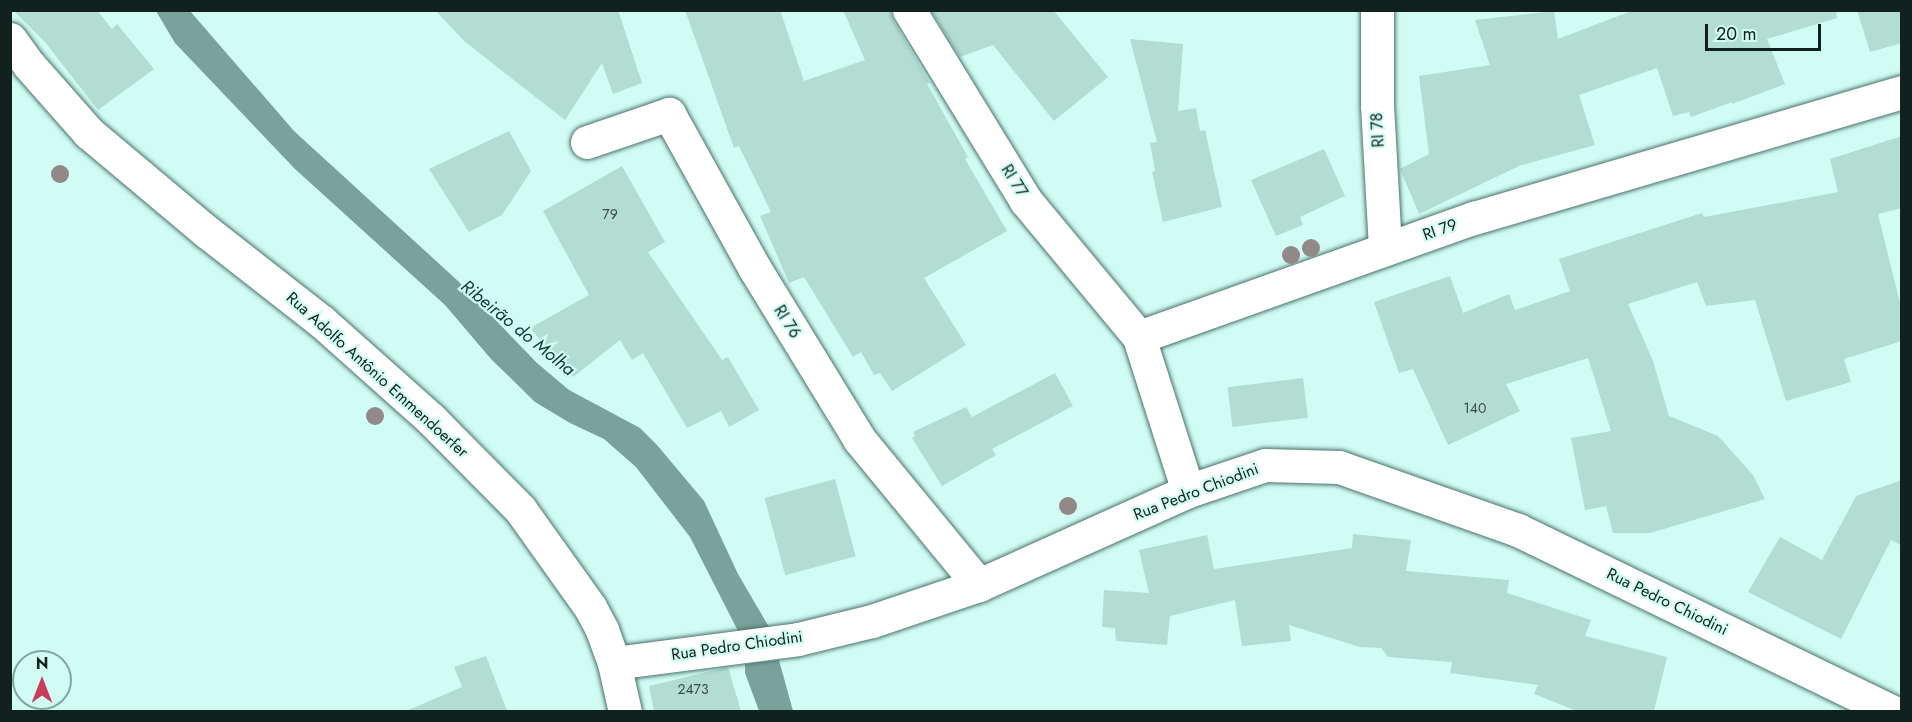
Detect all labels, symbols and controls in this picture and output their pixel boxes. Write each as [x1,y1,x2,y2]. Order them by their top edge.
scale bar [1708,12,1824,50]
text: 20 m [1716,21,1756,47]
street label: RI 78 [1368,112,1388,148]
street label: RI 77 [997,161,1031,201]
house number: 79 [602,206,618,222]
street label: RI 79 [1420,215,1460,245]
water label: Ribeirão do Molha [457,275,579,381]
street label: Rua Adolfo Antônio Emmendoerfer [282,288,472,462]
street label: RI 76 [770,302,804,342]
house number: 140 [1464,400,1486,416]
street label: Rua Pedro Chiodini [1131,459,1261,525]
street label: Rua Pedro Chiodini [1603,564,1731,640]
street label: Rua Pedro Chiodini [670,627,804,665]
north arrow [12,650,72,710]
text: N [36,652,48,675]
house number: 2473 [677,681,709,697]

